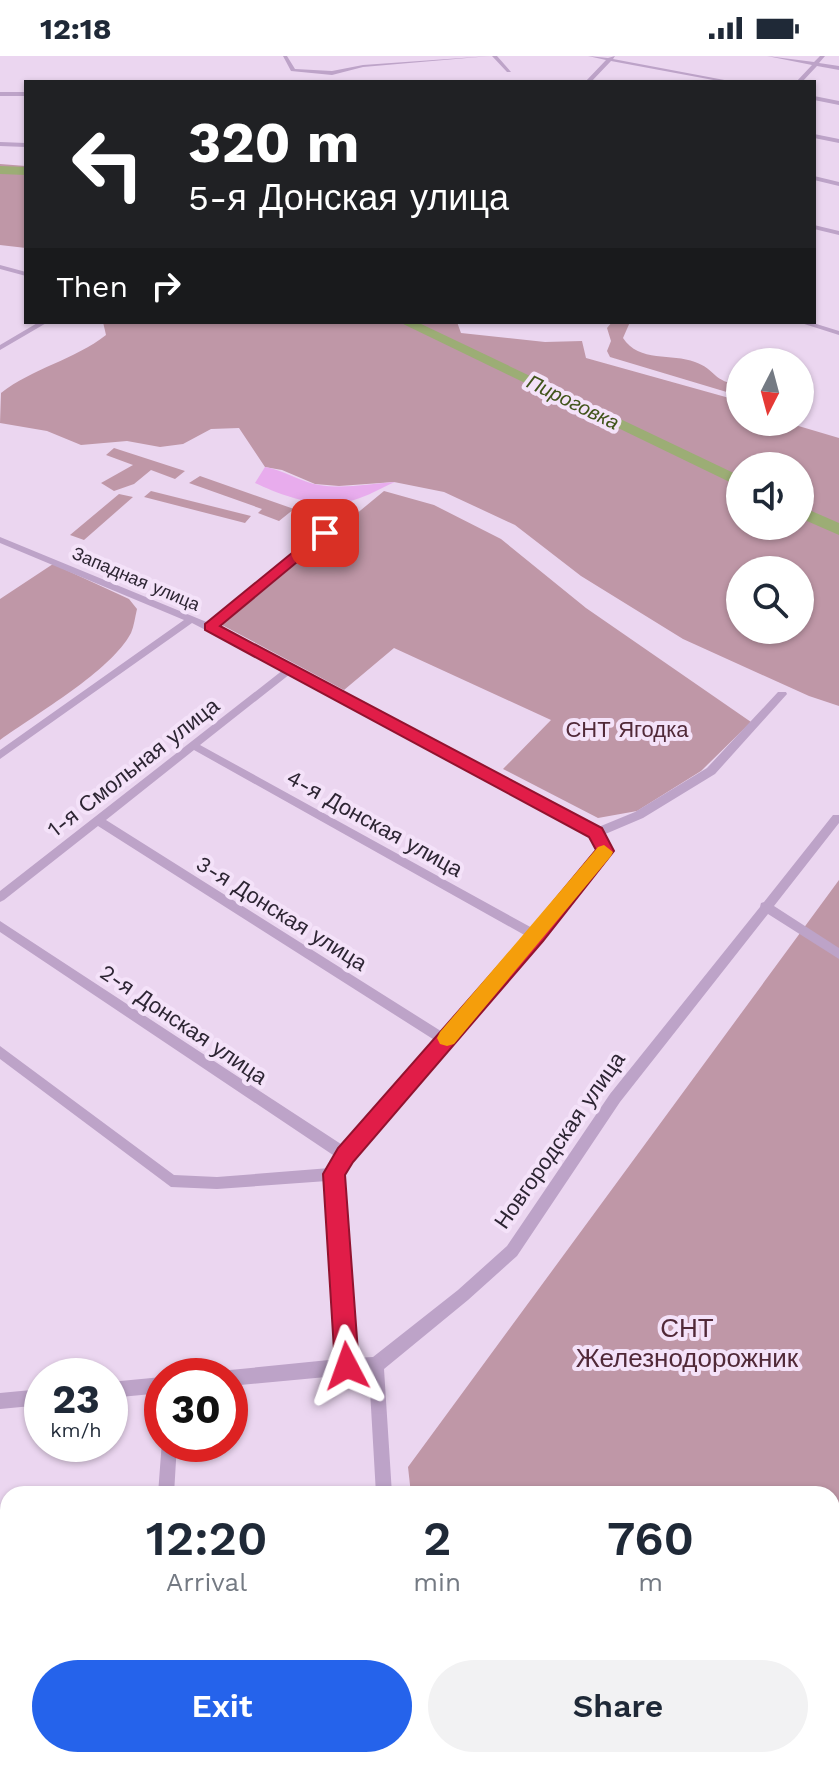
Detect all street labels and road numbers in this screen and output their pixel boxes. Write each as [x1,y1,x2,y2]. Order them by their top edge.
street label: Западная улица [69,542,204,615]
street label: 1-я Смольная улица [43,692,225,842]
street label: 4-я Донская улица [283,765,468,882]
street label: 3-я Донская улица [192,851,372,976]
street label: 2-я Донская улица [96,959,272,1090]
street label: Новгородская улица [489,1047,630,1233]

